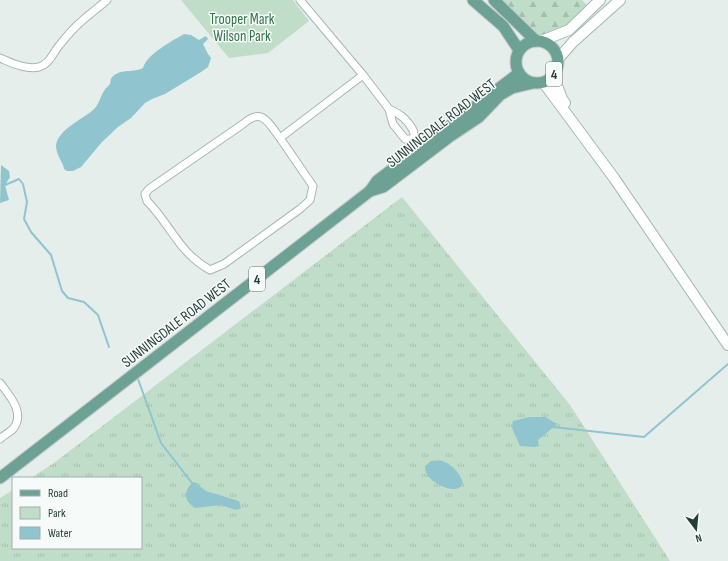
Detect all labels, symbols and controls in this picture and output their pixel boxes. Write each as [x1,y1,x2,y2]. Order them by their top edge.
park label: Trooper Mark Wilson Park [209,10,275,46]
road number: 4 [546,62,562,86]
street label: SUNNINGDALE ROAD WEST [383,75,500,172]
road number: 4 [249,267,265,291]
street label: SUNNINGDALE ROAD WEST [118,275,235,372]
legend [12,477,142,549]
text: Road [48,486,68,501]
text: Park [48,506,66,521]
north arrow [676,509,716,549]
text: Water [48,526,72,541]
text: N [694,531,703,545]

